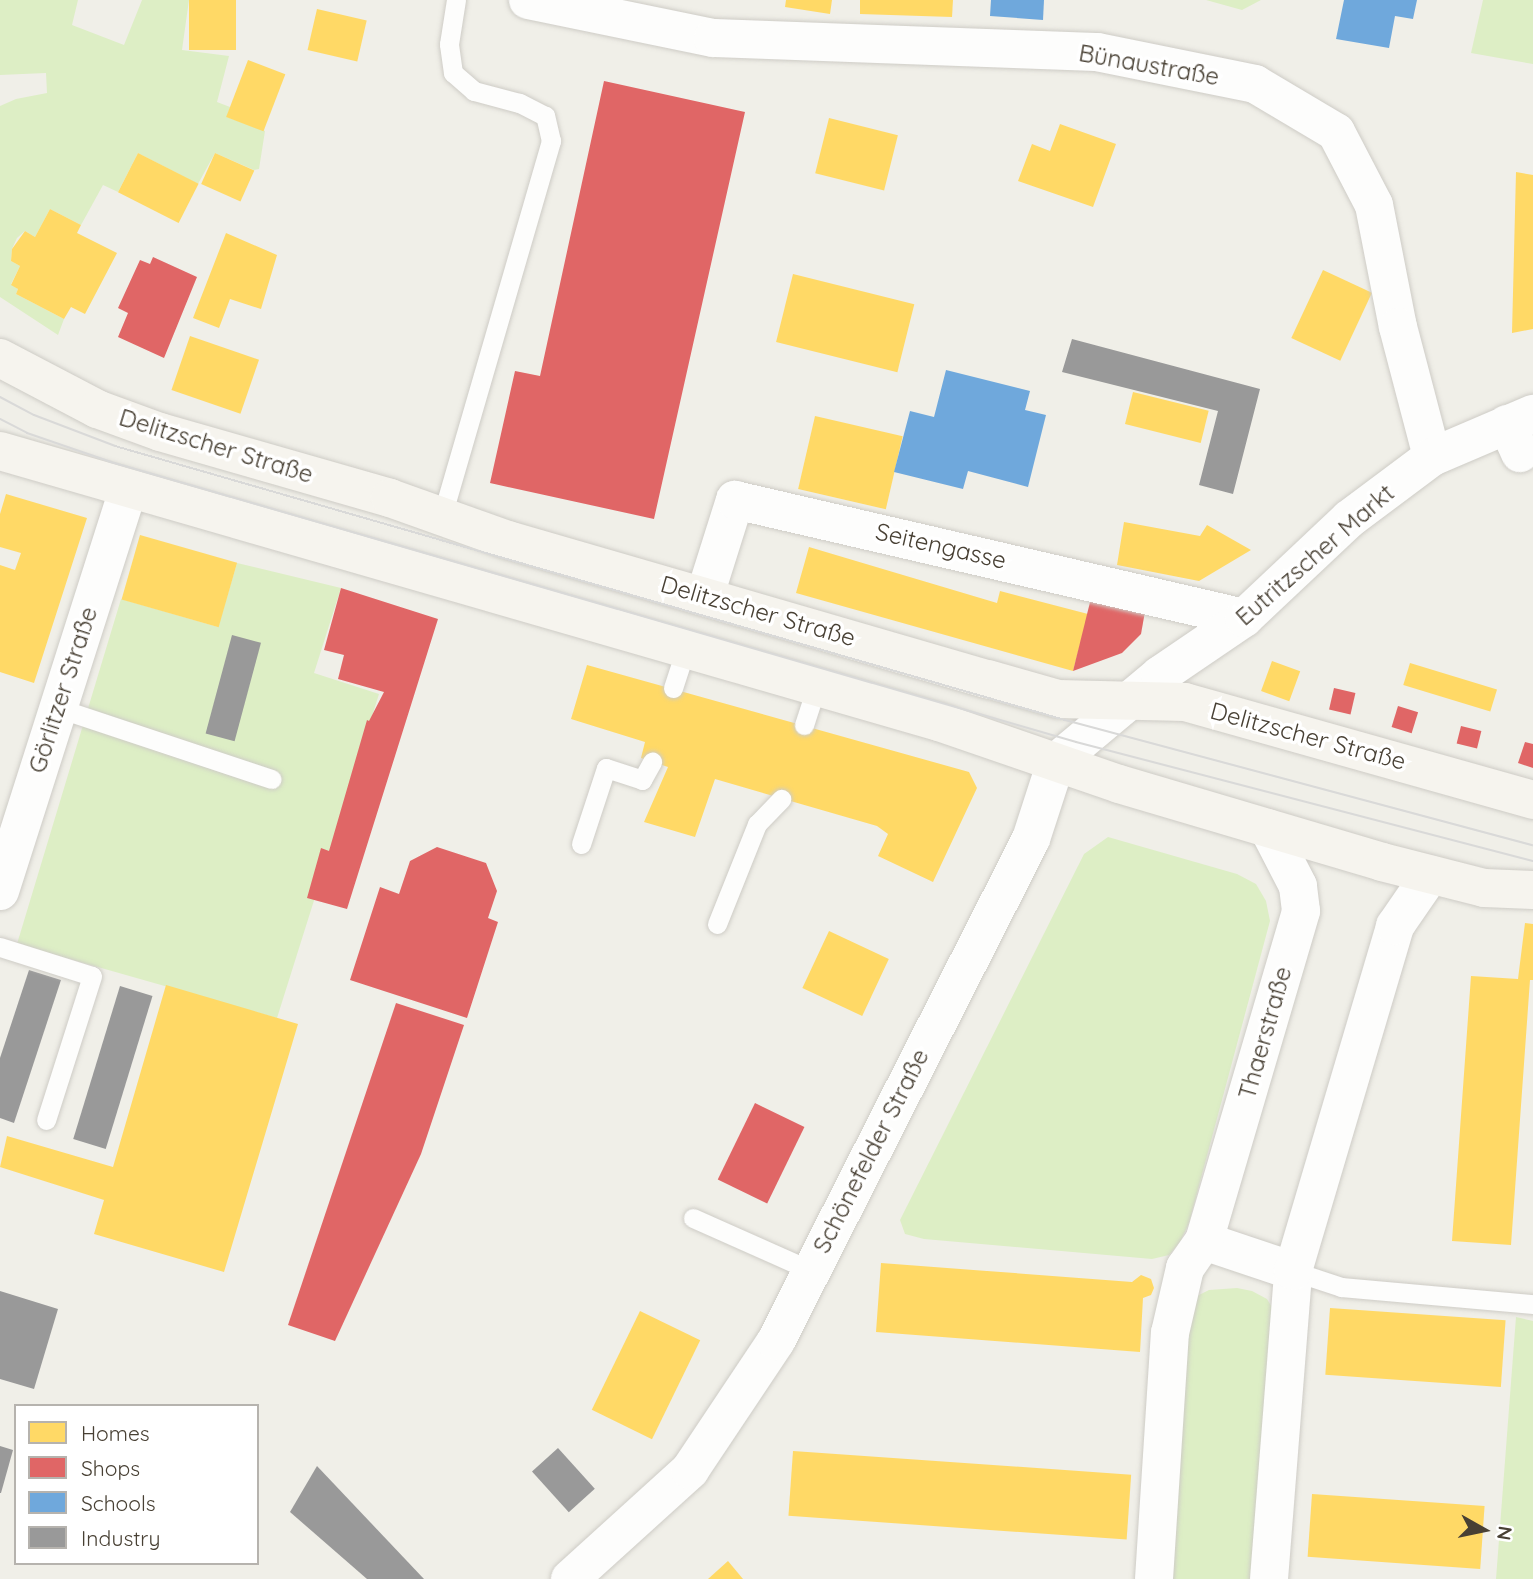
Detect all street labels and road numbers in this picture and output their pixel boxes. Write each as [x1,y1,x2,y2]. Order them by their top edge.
street label: Bünaustraße [1077,38,1221,92]
street label: Delitzscher Straße [116,403,316,489]
street label: Eutritzscher Markt [1230,478,1400,632]
street label: Seitengasse [873,517,1009,575]
street label: Delitzscher Straße [657,569,859,653]
street label: Görlitzer Straße [23,603,103,777]
street label: Delitzscher Straße [1207,696,1409,776]
street label: Thaerstraße [1232,963,1298,1103]
street label: Schönefelder Straße [807,1044,935,1258]

